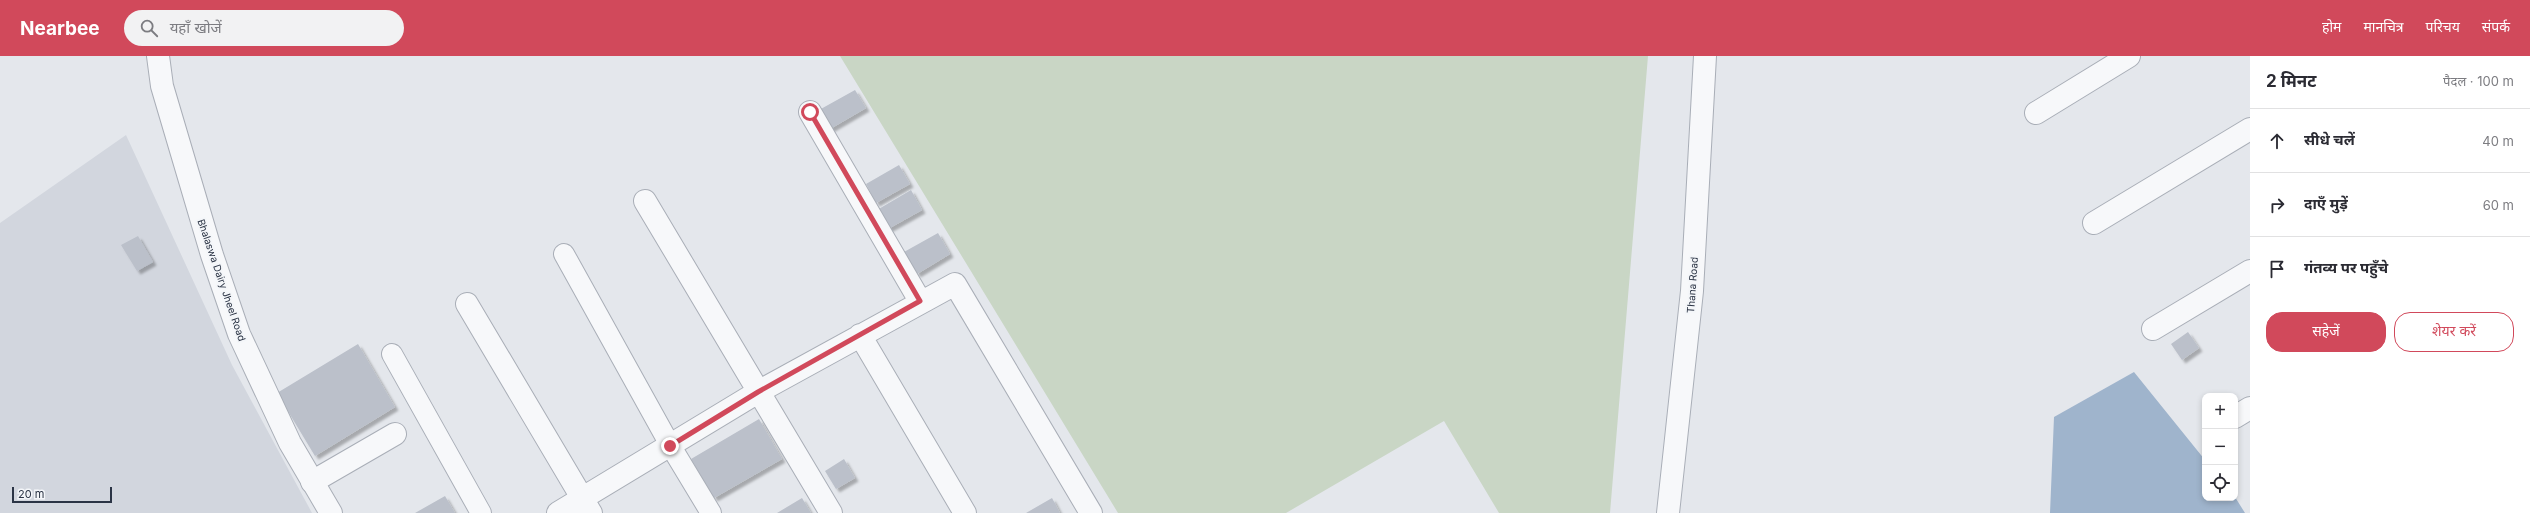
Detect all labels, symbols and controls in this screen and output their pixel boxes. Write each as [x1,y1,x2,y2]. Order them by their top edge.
search box [124,10,404,46]
text: Nearbee [20,17,100,40]
icon: search [138,17,160,39]
text: यहाँ खोजें [170,18,222,37]
text: होम [2322,18,2341,35]
text: मानचित्र [2363,18,2404,35]
text: परिचय [2426,18,2460,35]
text: संपर्क [2482,18,2510,35]
text: 2 मिनट [2266,71,2316,91]
text: पैदल · 100 m [2443,73,2514,89]
route start [801,103,819,121]
icon: ahead [2266,130,2288,152]
text: सीधे चलें [2304,130,2355,149]
text: 40 m [2482,133,2514,149]
icon: right [2266,194,2288,216]
text: दाएँ मुड़ें [2304,194,2348,213]
text: 60 m [2483,197,2514,213]
street label: Bhalaswa Dairy Jheel Road [195,217,249,343]
street label: Thana Road [1684,256,1700,314]
icon: arrive [2266,258,2288,280]
text: गंतव्य पर पहुँचे [2304,258,2388,277]
button: सहेजें [2266,312,2386,352]
button: शेयर करें [2394,312,2514,352]
map controls [2202,393,2238,501]
button: + [2202,393,2238,429]
button: − [2202,429,2238,465]
route end [661,437,679,455]
button: locate [2202,465,2238,501]
scale bar [12,485,112,504]
text: 20 m [18,487,44,501]

